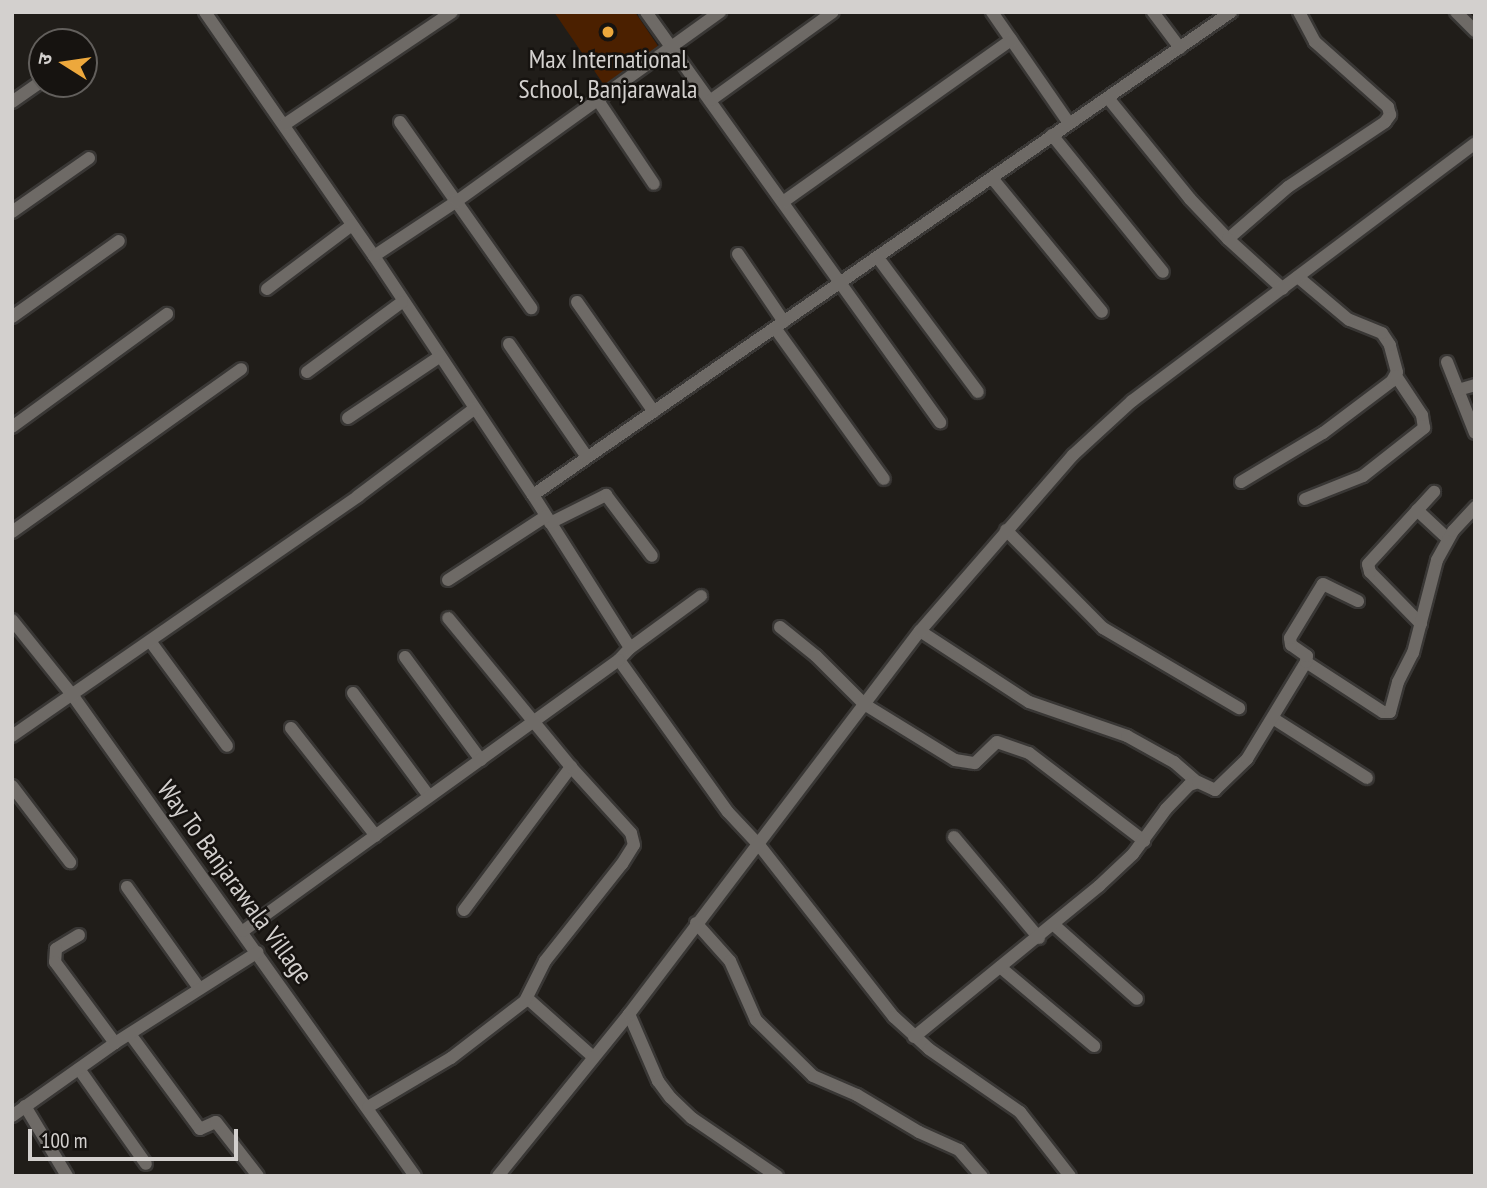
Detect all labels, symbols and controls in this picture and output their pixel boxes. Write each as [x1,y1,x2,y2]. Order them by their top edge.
marker: Max International School, Banjarawala [600,24,616,40]
north arrow [28,28,98,98]
place label: Max International School, Banjarawala [518,43,698,104]
text: उ [32,51,57,67]
street label: Way To Banjarawala Village [150,774,320,990]
scale bar [32,1114,242,1158]
text: 100 m [41,1127,87,1154]

